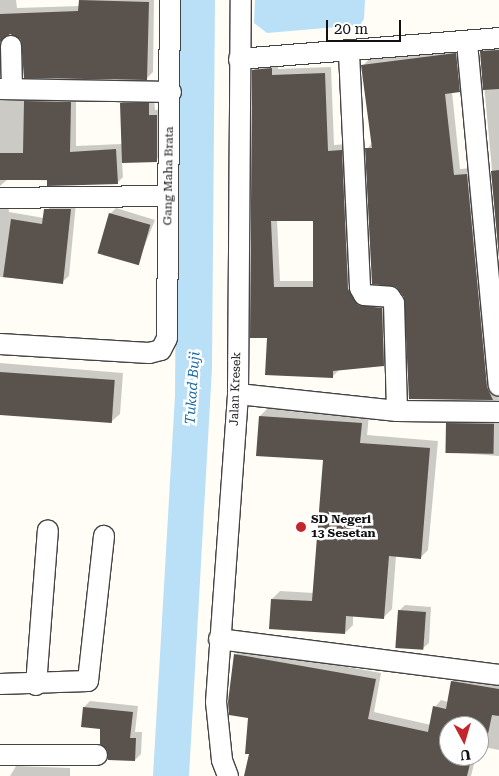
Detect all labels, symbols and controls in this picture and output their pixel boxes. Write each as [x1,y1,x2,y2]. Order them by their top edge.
scale bar [329,10,404,42]
text: 20 m [334,20,368,38]
street label: Gang Maha Brata [161,126,177,226]
water label: Tukad Buji [181,351,203,425]
street label: Jalan Kresek [228,352,244,426]
place label: SD Negeri 13 Sesetan [311,513,375,541]
marker: SD Negeri 13 Sesetan [295,521,307,533]
north arrow [439,716,489,766]
text: U [459,746,472,763]

